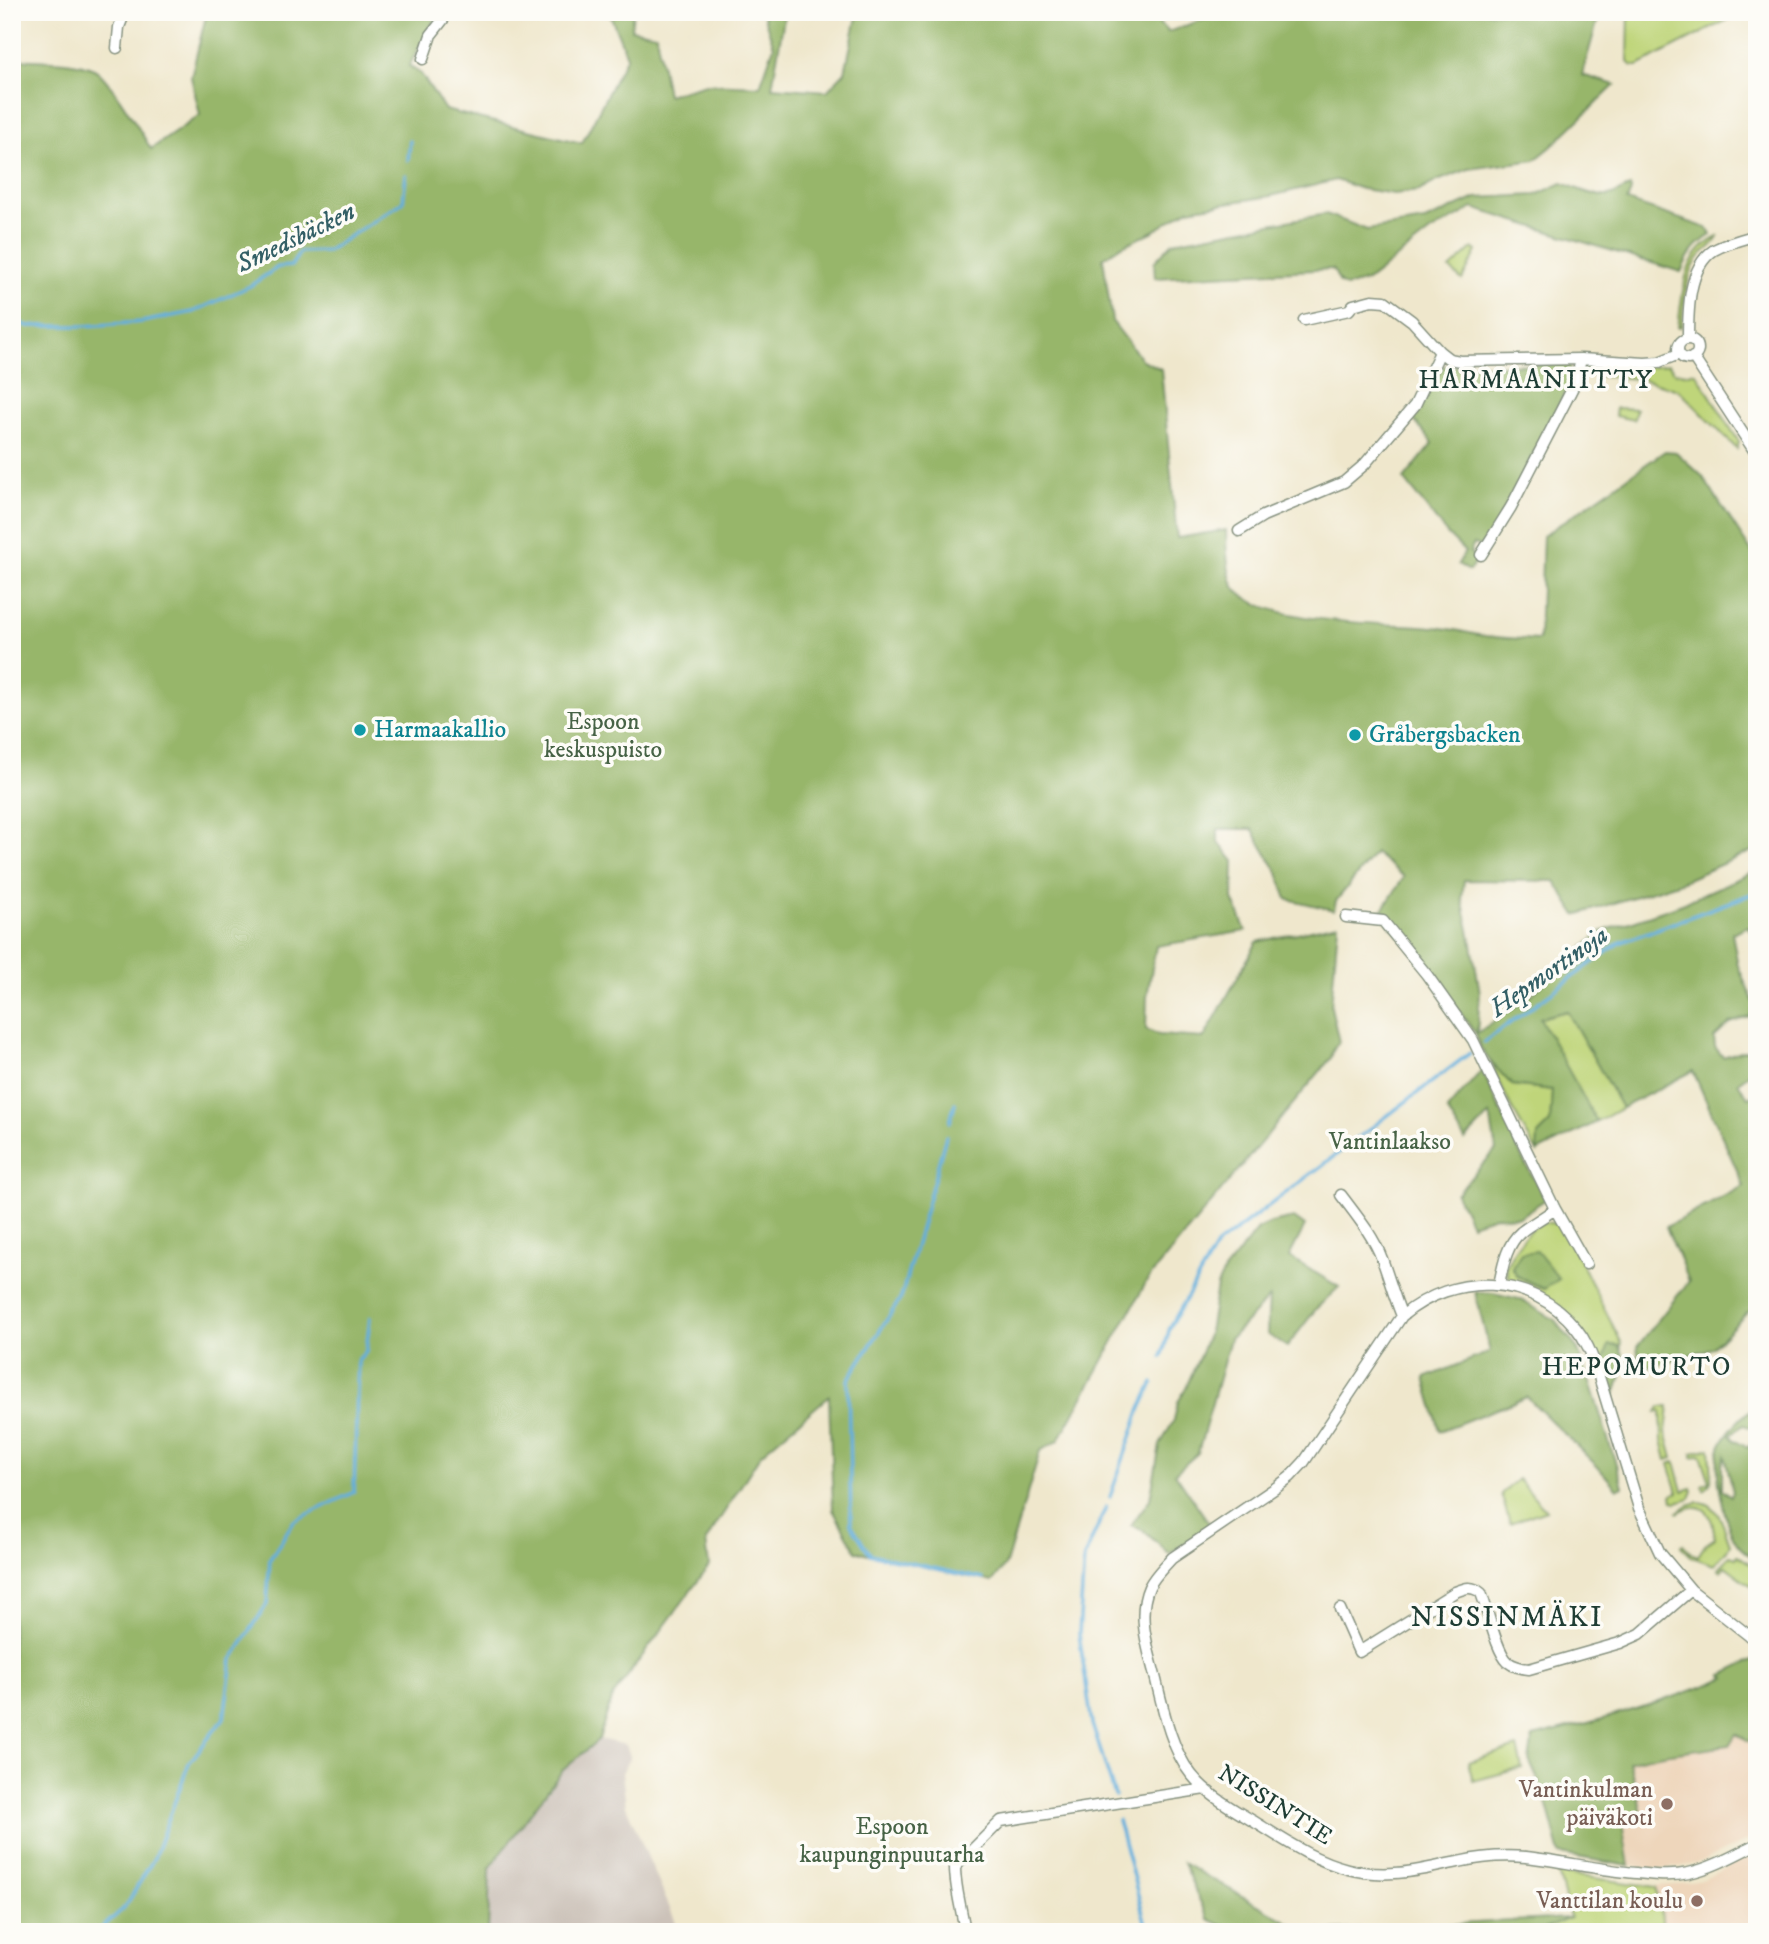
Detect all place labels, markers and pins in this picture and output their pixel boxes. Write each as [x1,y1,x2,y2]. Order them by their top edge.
place label: Harmaakallio [374,715,506,745]
place label: Gråbergsbacken [1369,720,1521,750]
marker: Harmaakallio [352,722,368,738]
marker: Gråbergsbacken [1347,727,1363,743]
place label: Vantinkulman päiväkoti [1518,1775,1653,1833]
marker: Vantinkulman päiväkoti [1659,1796,1675,1812]
place label: Vanttilan koulu [1535,1886,1683,1916]
marker: Vanttilan koulu [1689,1893,1705,1909]

